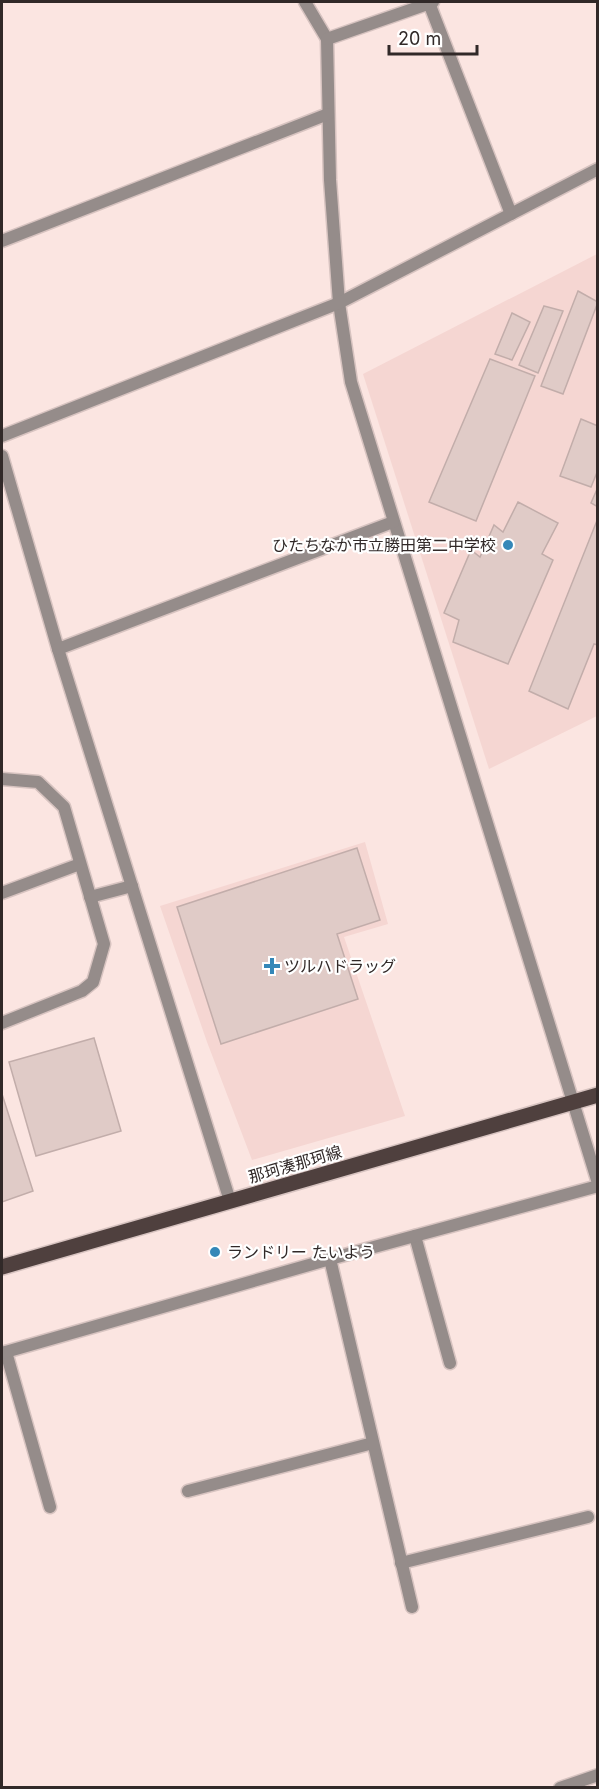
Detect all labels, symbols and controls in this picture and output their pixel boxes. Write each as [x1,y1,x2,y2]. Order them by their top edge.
scale bar [389,18,478,56]
text: 20 m [398,28,441,49]
place label: ひたちなか市立勝田第二中学校 [272,535,496,555]
marker: ひたちなか市立勝田第二中学校 [501,538,515,552]
place label: ツルハドラッグ [284,956,396,976]
marker: ツルハドラッグ [265,959,279,973]
street label: 那珂湊那珂線 [246,1141,344,1187]
place label: ランドリー たいよう [227,1242,375,1262]
marker: ランドリー たいよう [208,1245,222,1259]

